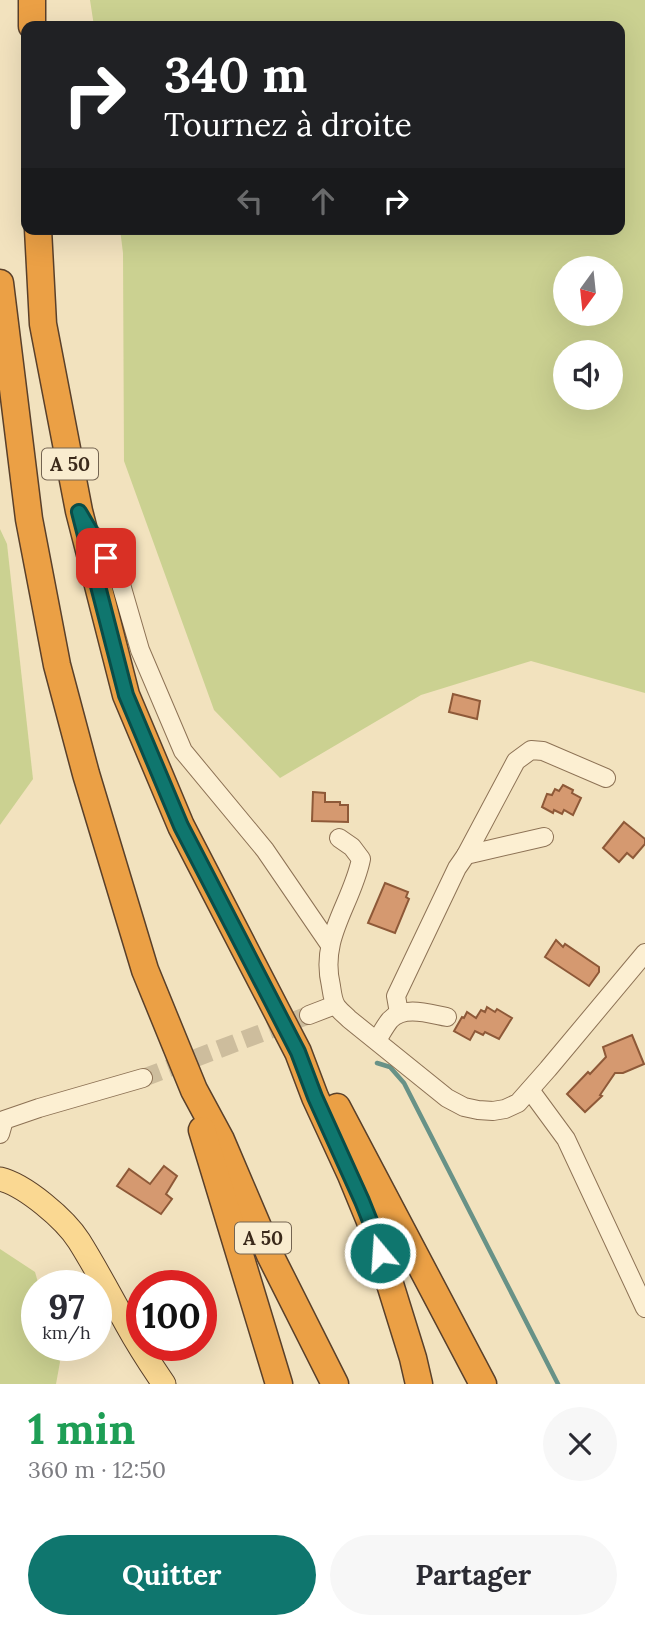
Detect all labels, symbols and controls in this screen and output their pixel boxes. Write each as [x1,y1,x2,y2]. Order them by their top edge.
text: 340 m [164,43,307,105]
icon: right [49,49,140,140]
text: Tournez à droite [164,104,412,145]
icon: left [231,182,269,220]
icon: ahead [304,182,342,220]
icon: right [377,182,415,220]
north arrow [553,256,623,326]
map controls [553,256,623,410]
button: sound [553,340,623,410]
road number: A 50 [42,449,98,480]
pin [76,528,136,588]
icon: arrive [87,539,125,577]
position arrow [343,1216,417,1290]
road number: A 50 [235,1222,291,1254]
speed limit sign: 100 [126,1270,217,1361]
text: 97 [48,1284,85,1329]
text: km/h [42,1321,91,1344]
text: 1 min [28,1402,135,1456]
button: close [543,1407,617,1481]
text: 360 m · 12:50 [28,1455,166,1484]
button: Quitter [28,1535,316,1615]
button: Partager [330,1535,617,1615]

